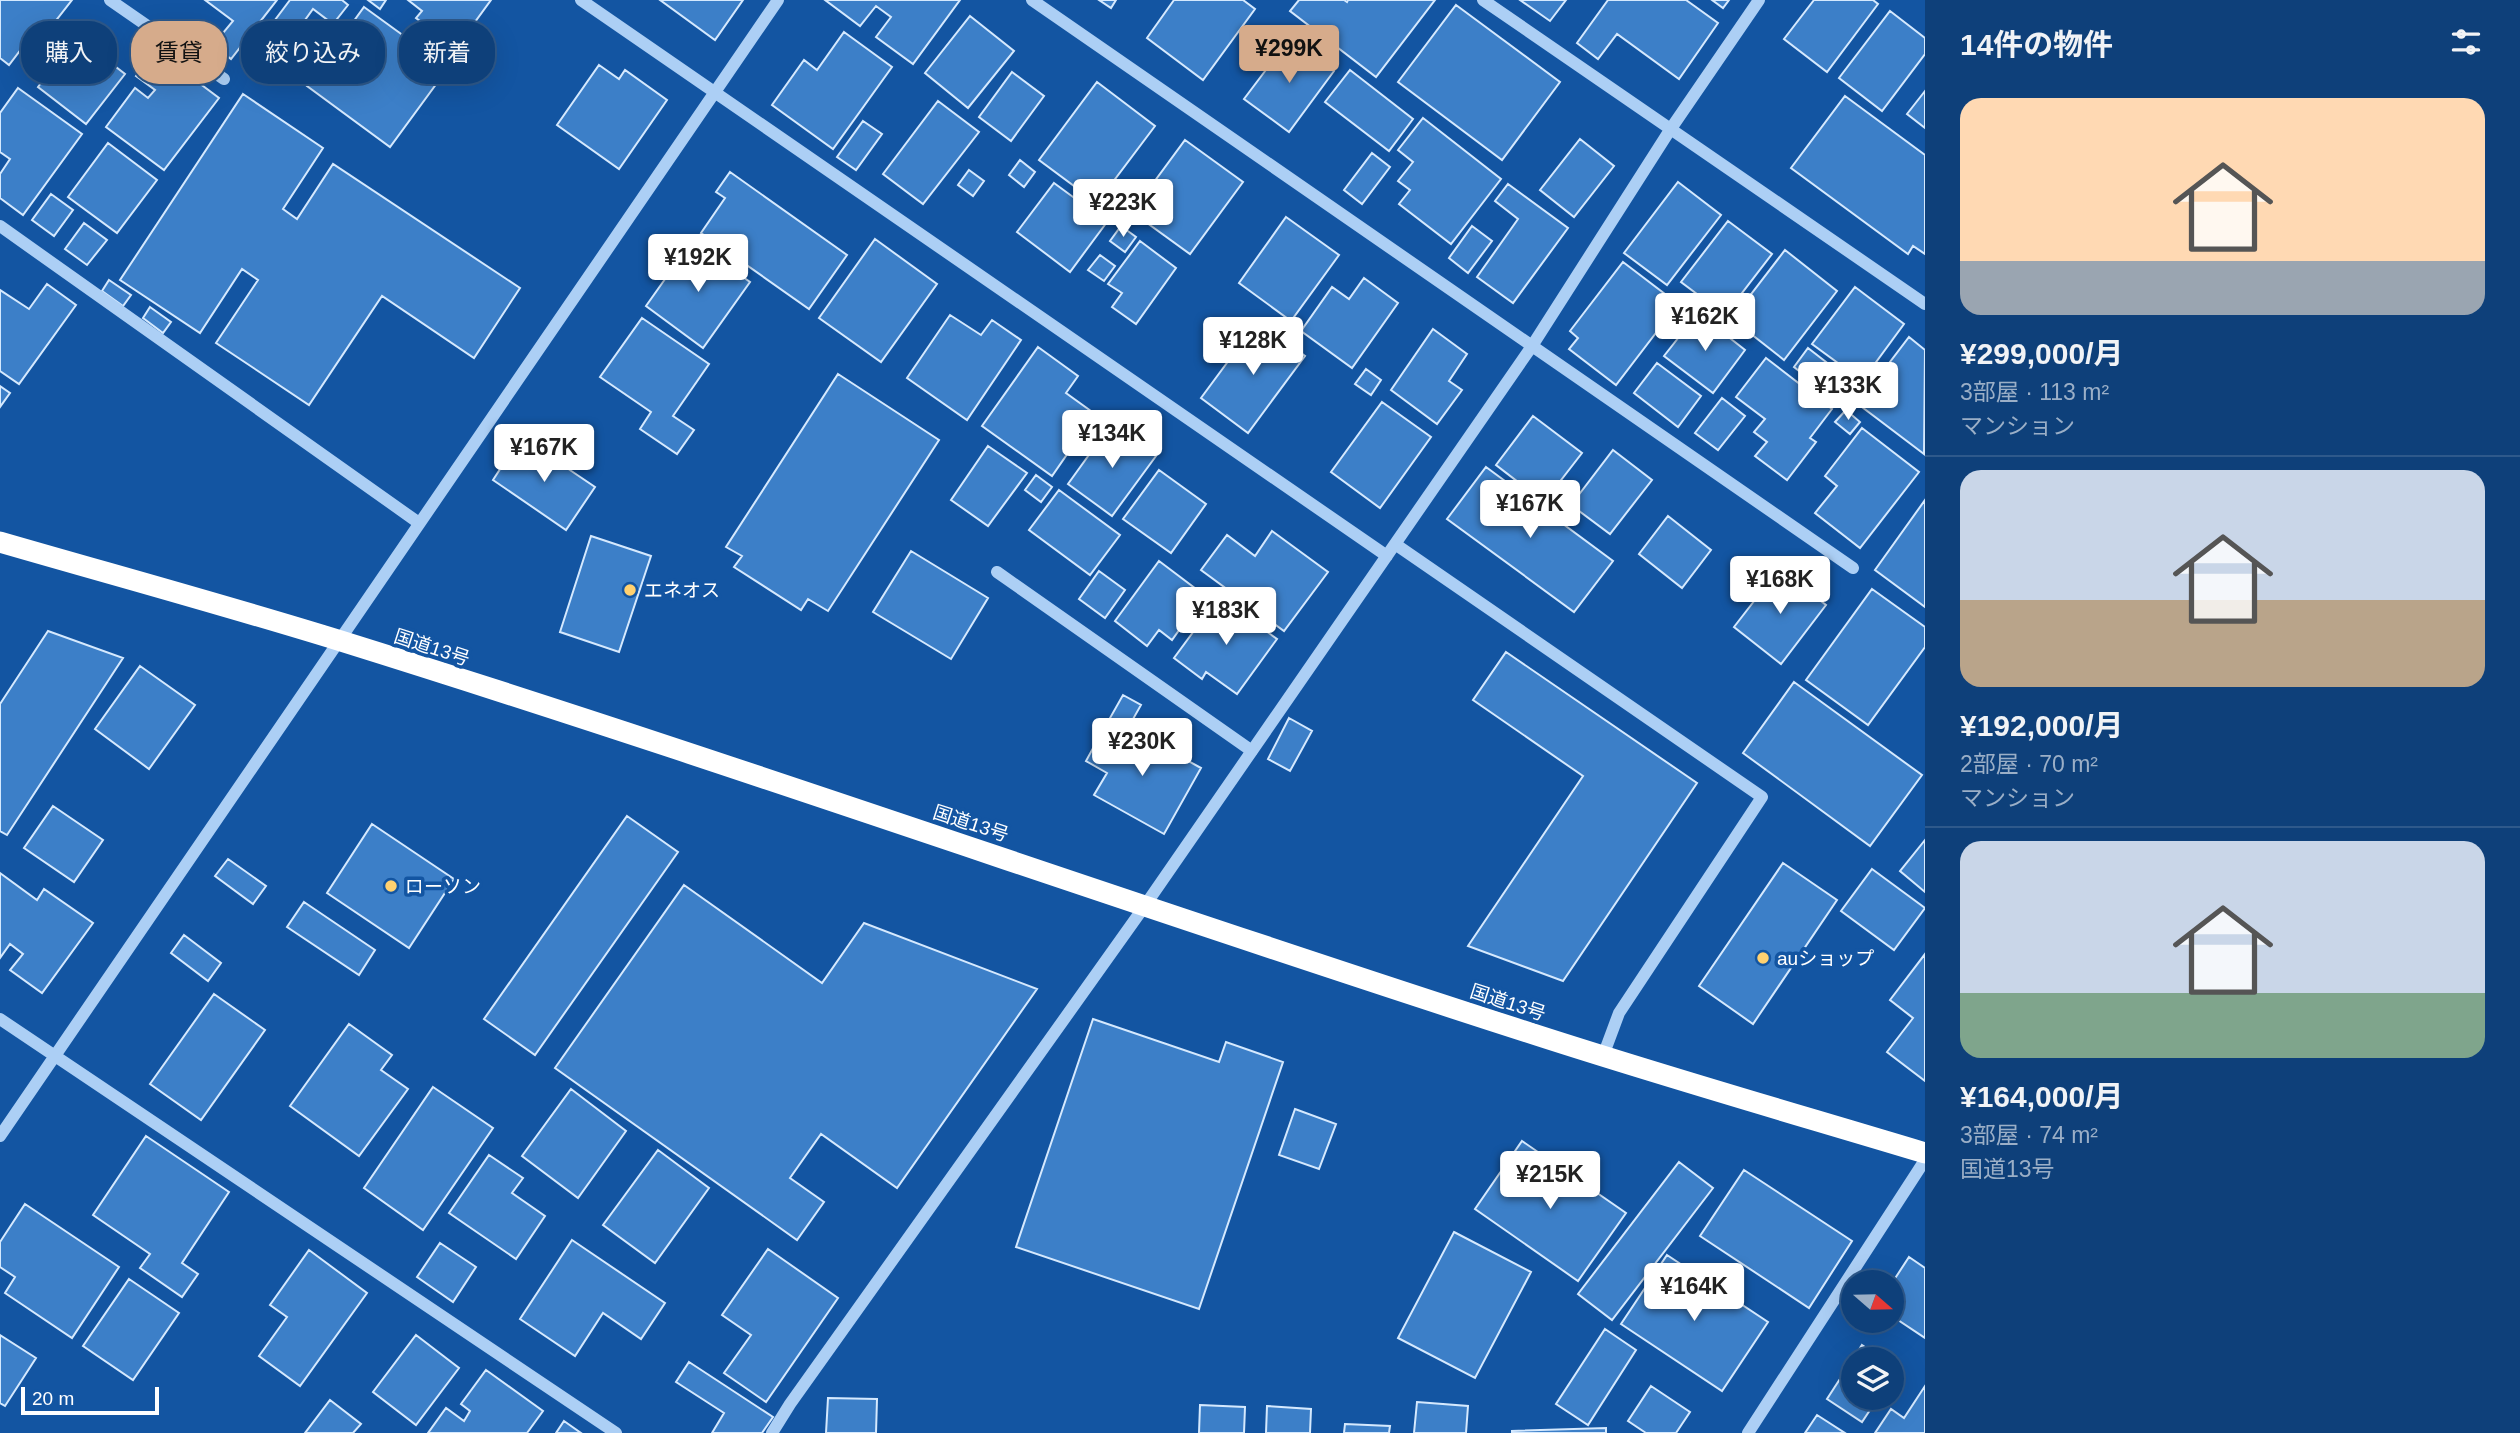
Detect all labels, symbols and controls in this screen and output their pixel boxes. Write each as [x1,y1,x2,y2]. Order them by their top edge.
chip: 購入 [21,21,117,84]
chip: 賃貸 [131,21,227,84]
chip: 絞り込み [241,21,385,84]
chip: 新着 [399,21,495,84]
icon: filters [2447,23,2485,61]
pin: ¥299K [1240,25,1338,85]
text: 14件の物件 [1960,28,2113,61]
text: ¥299K [1255,35,1323,61]
icon: home [2160,144,2286,270]
pin: ¥223K [1074,180,1172,239]
text: ¥223K [1089,189,1157,215]
pin: ¥192K [649,234,747,294]
text: ¥192K [664,244,732,270]
pin: ¥162K [1656,294,1754,353]
text: ¥162K [1671,303,1739,329]
pin: ¥128K [1204,318,1302,377]
text: ¥128K [1219,327,1287,353]
text: ¥299,000/月 [1960,337,2123,370]
pin: ¥133K [1799,362,1897,422]
text: ¥133K [1814,372,1882,398]
text: 3部屋 · 113 m² [1960,379,2109,405]
pin: ¥134K [1063,410,1161,470]
text: マンション [1960,413,2075,439]
text: ¥134K [1078,420,1146,446]
pin: ¥167K [495,424,593,484]
text: ¥167K [510,434,578,460]
pin: ¥167K [1481,480,1579,540]
text: ¥167K [1496,490,1564,516]
icon: home [2160,516,2286,642]
pin: ¥168K [1731,556,1829,616]
text: ¥168K [1746,566,1814,592]
place label: エネオス [644,580,720,601]
marker: エネオス [622,582,638,598]
pin: ¥183K [1177,588,1275,647]
text: ¥183K [1192,597,1260,623]
street label: 国道13号 [391,625,472,670]
text: ¥192,000/月 [1960,709,2123,742]
pin: ¥230K [1093,718,1191,778]
text: ¥230K [1108,728,1176,754]
text: 2部屋 · 70 m² [1960,751,2098,777]
text: マンション [1960,785,2075,811]
street label: 国道13号 [930,801,1011,846]
place label: ローソン [405,876,481,897]
marker: ローソン [383,878,399,894]
icon: home [2160,887,2286,1013]
place label: auショップ [1777,948,1874,969]
marker: auショップ [1755,950,1771,966]
street label: 国道13号 [1467,980,1548,1025]
text: ¥164,000/月 [1960,1080,2123,1113]
text: 3部屋 · 74 m² [1960,1122,2098,1148]
pin: ¥215K [1501,1152,1599,1211]
text: 国道13号 [1960,1156,2055,1182]
text: ¥215K [1516,1161,1584,1187]
pin: ¥164K [1645,1264,1743,1323]
north arrow [1841,1270,1904,1334]
map controls [1841,1270,1904,1410]
text: ¥164K [1660,1273,1728,1299]
button: layers [1841,1347,1904,1410]
scale bar [21,1384,159,1416]
text: 20 m [32,1388,74,1409]

